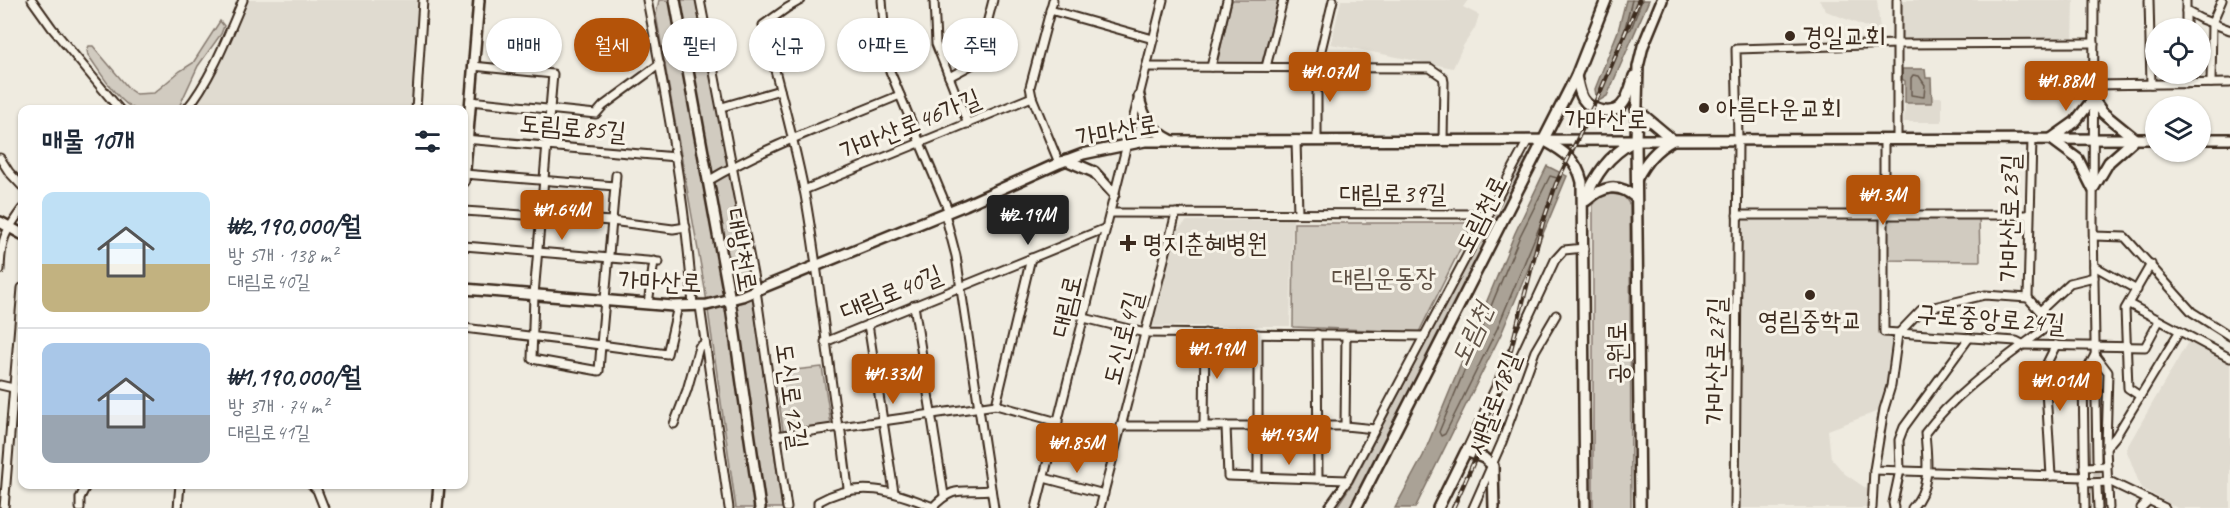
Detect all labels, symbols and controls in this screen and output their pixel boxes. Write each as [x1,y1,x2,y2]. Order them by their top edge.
chip: 매매 [486,18,562,72]
chip: 월세 [574,18,650,72]
chip: 필터 [662,18,737,72]
chip: 신규 [749,18,825,72]
chip: 아파트 [837,18,930,72]
chip: 주택 [942,18,1018,72]
map controls [2145,18,2211,162]
button: locate [2145,18,2211,84]
place label: 경일교회 [1802,20,1886,53]
marker: 경일교회 [1783,29,1797,43]
pin: ₩1.07M [1281,52,1379,103]
text: ₩1.07M [1303,59,1357,84]
pin: ₩1.88M [2017,61,2115,112]
text: ₩1.88M [2039,68,2093,93]
street label: 가마산로46가길 [835,81,985,168]
place label: 아름다운교회 [1716,92,1842,125]
button: layers [2145,96,2211,162]
marker: 아름다운교회 [1697,101,1711,115]
street label: 가마산로 [1564,103,1648,136]
street label: 도림로85길 [518,106,628,149]
street label: 가마산로 [1073,107,1161,154]
text: 매물 10개 [42,124,134,157]
icon: filters [411,125,444,158]
street label: 가마산로23길 [1992,154,2027,282]
street label: 도림천로 [1448,169,1515,259]
pin: ₩1.3M [1841,175,1925,226]
street label: 대림로39길 [1339,177,1447,210]
text: ₩1.3M [1860,182,1906,207]
pin: ₩1.64M [513,190,611,241]
pin: ₩2.19M [979,195,1077,246]
text: ₩1.64M [535,197,589,222]
text: ₩2.19M [1001,202,1055,227]
street label: 대방천로 [718,206,765,294]
text: ₩2,190,000/월 [228,209,361,242]
icon: home [90,216,162,288]
place label: 명지춘혜병원 [1142,227,1268,260]
marker: 명지춘혜병원 [1119,234,1137,252]
text: 방 5개 · 138 m² [228,243,337,268]
street label: 대림로40길 [835,257,947,328]
park label: 대림운동장 [1332,261,1436,294]
street label: 가마산로 [618,264,702,299]
text: 대림로40길 [228,269,310,294]
street label: 대림로 [1043,272,1090,340]
street label: 도신로4길 [1095,288,1150,388]
marker: 영림중학교 [1803,288,1817,302]
water label: 도림천 [1442,295,1501,371]
street label: 가마산로27길 [1698,297,1733,425]
street label: 구로중앙로24길 [1916,297,2066,340]
place label: 영림중학교 [1758,304,1862,337]
street label: 공원로 [1600,321,1635,385]
pin: ₩1.19M [1168,329,1266,380]
text: ₩1.19M [1190,336,1244,361]
street label: 도신로12길 [768,341,815,451]
street label: 새말로18길 [1459,347,1528,459]
pin: ₩1.33M [844,354,942,405]
text: ₩1,190,000/월 [228,360,361,393]
text: ₩1.33M [866,361,920,386]
pin: ₩1.01M [2011,361,2109,412]
icon: home [90,367,162,439]
text: ₩1.01M [2033,368,2087,393]
text: 방 3개 · 74 m² [228,394,328,419]
pin: ₩1.43M [1240,415,1338,466]
text: 대림로41길 [228,420,310,445]
text: ₩1.43M [1262,422,1316,447]
pin: ₩1.85M [1028,423,1126,474]
text: ₩1.85M [1050,430,1104,455]

